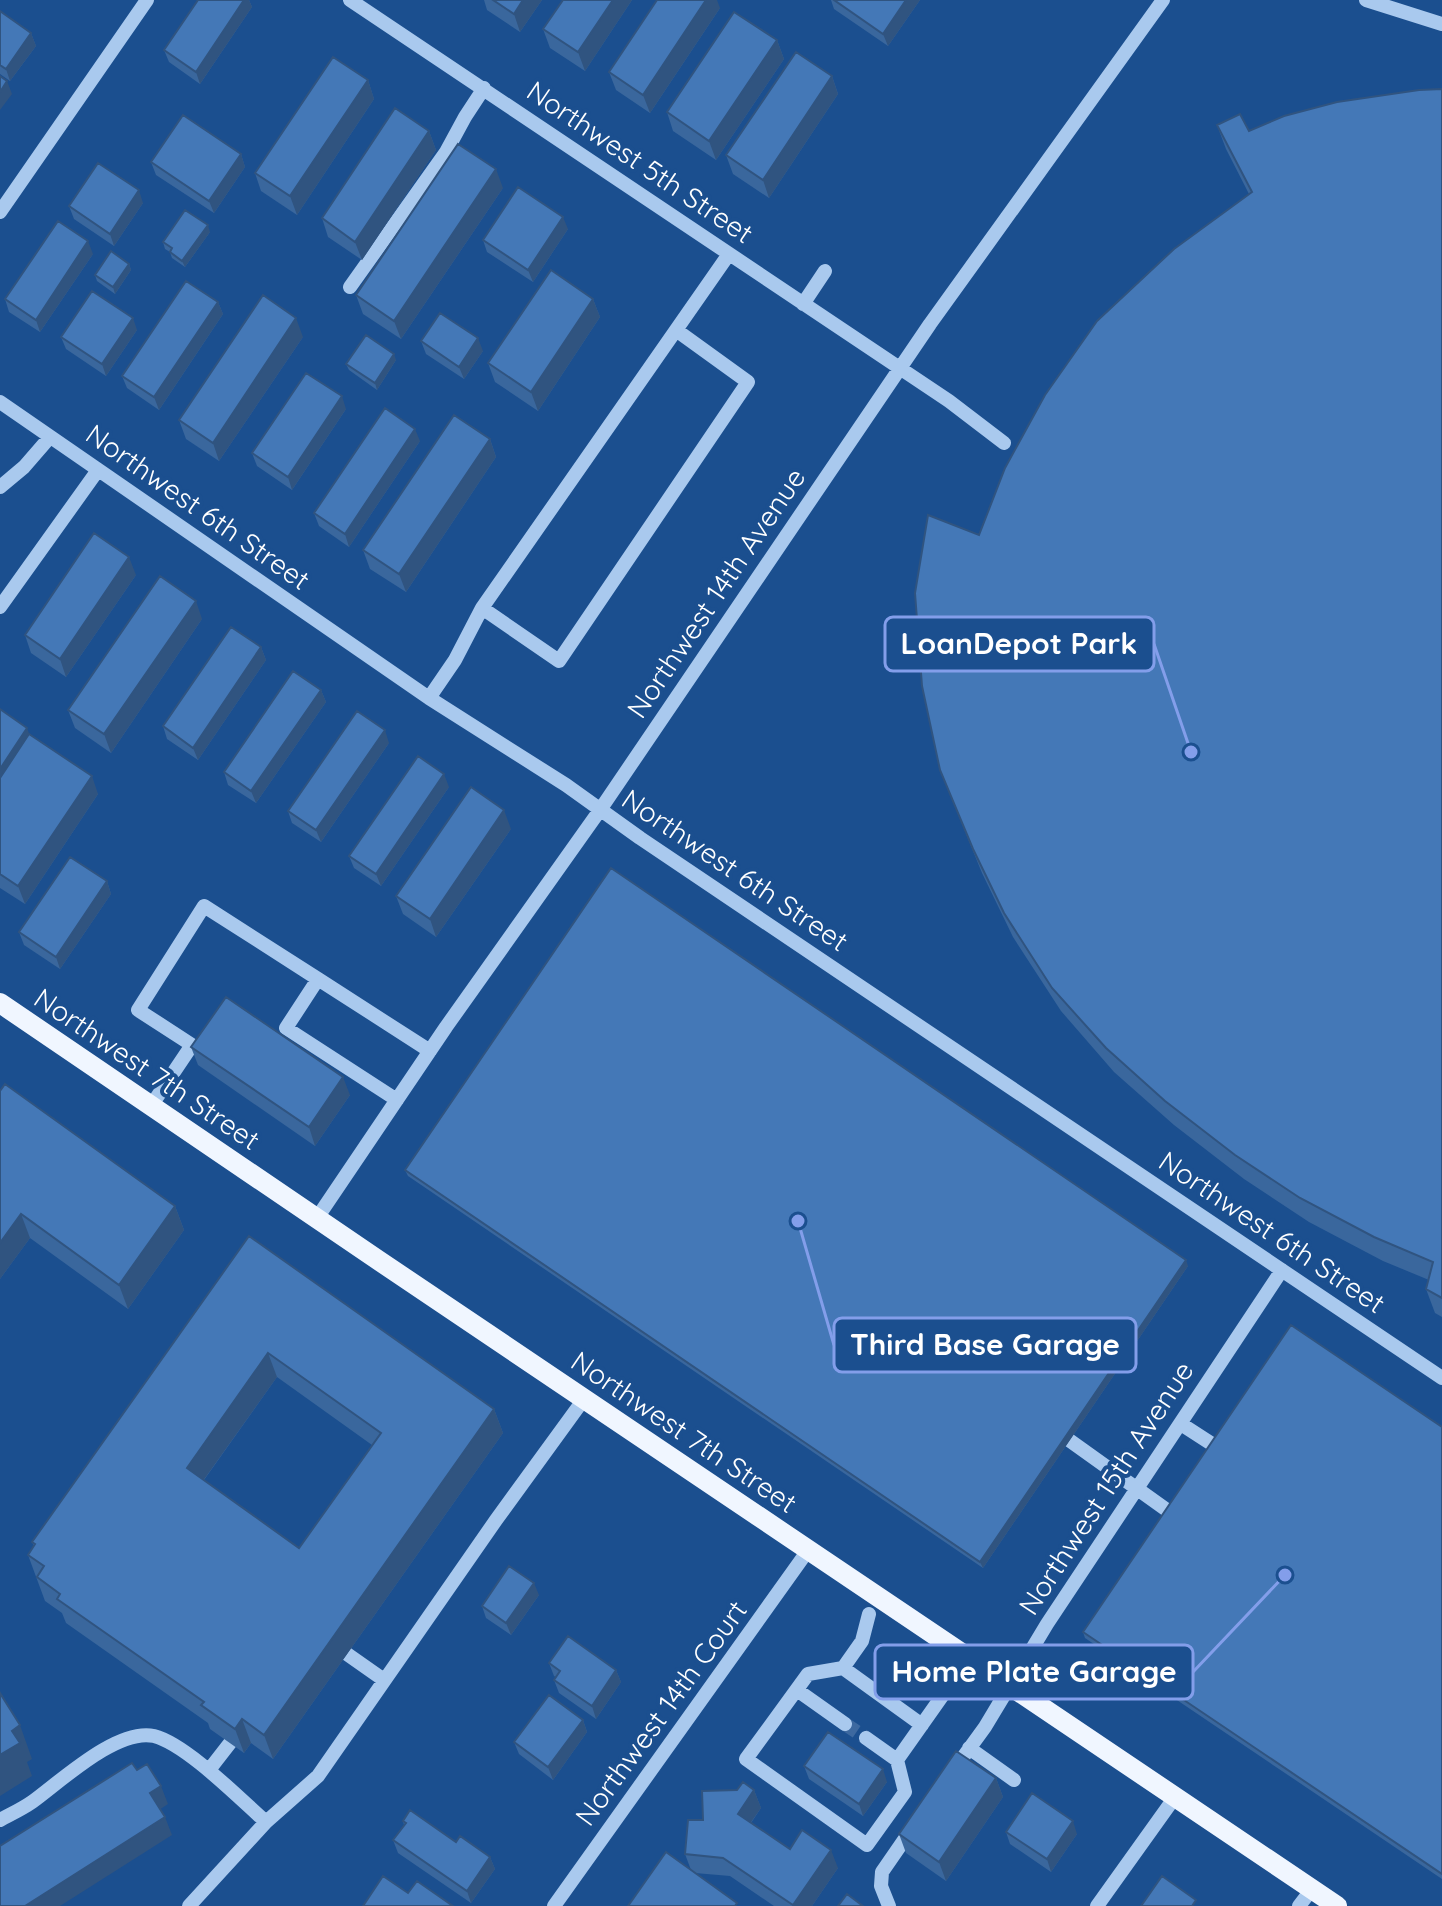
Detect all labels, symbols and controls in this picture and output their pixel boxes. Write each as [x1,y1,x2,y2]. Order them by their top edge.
street label: Northwest 5th Street [520,73,760,250]
street label: Northwest 6th Street [80,416,317,597]
street label: Northwest 14th Avenue [619,461,812,724]
callout: LoanDepot Park [885,617,1154,671]
text: LoanDepot Park [901,624,1137,662]
street label: Northwest 6th Street [616,781,855,958]
street label: Northwest 7th Street [28,980,267,1157]
street label: Northwest 6th Street [1153,1143,1392,1320]
callout: Third Base Garage [834,1318,1136,1372]
text: Third Base Garage [850,1325,1120,1363]
street label: Northwest 7th Street [565,1343,804,1520]
street label: Northwest 15th Avenue [1011,1354,1201,1621]
street label: Northwest 14th Court [567,1593,754,1832]
callout: Home Plate Garage [875,1645,1193,1699]
text: Home Plate Garage [891,1652,1177,1690]

